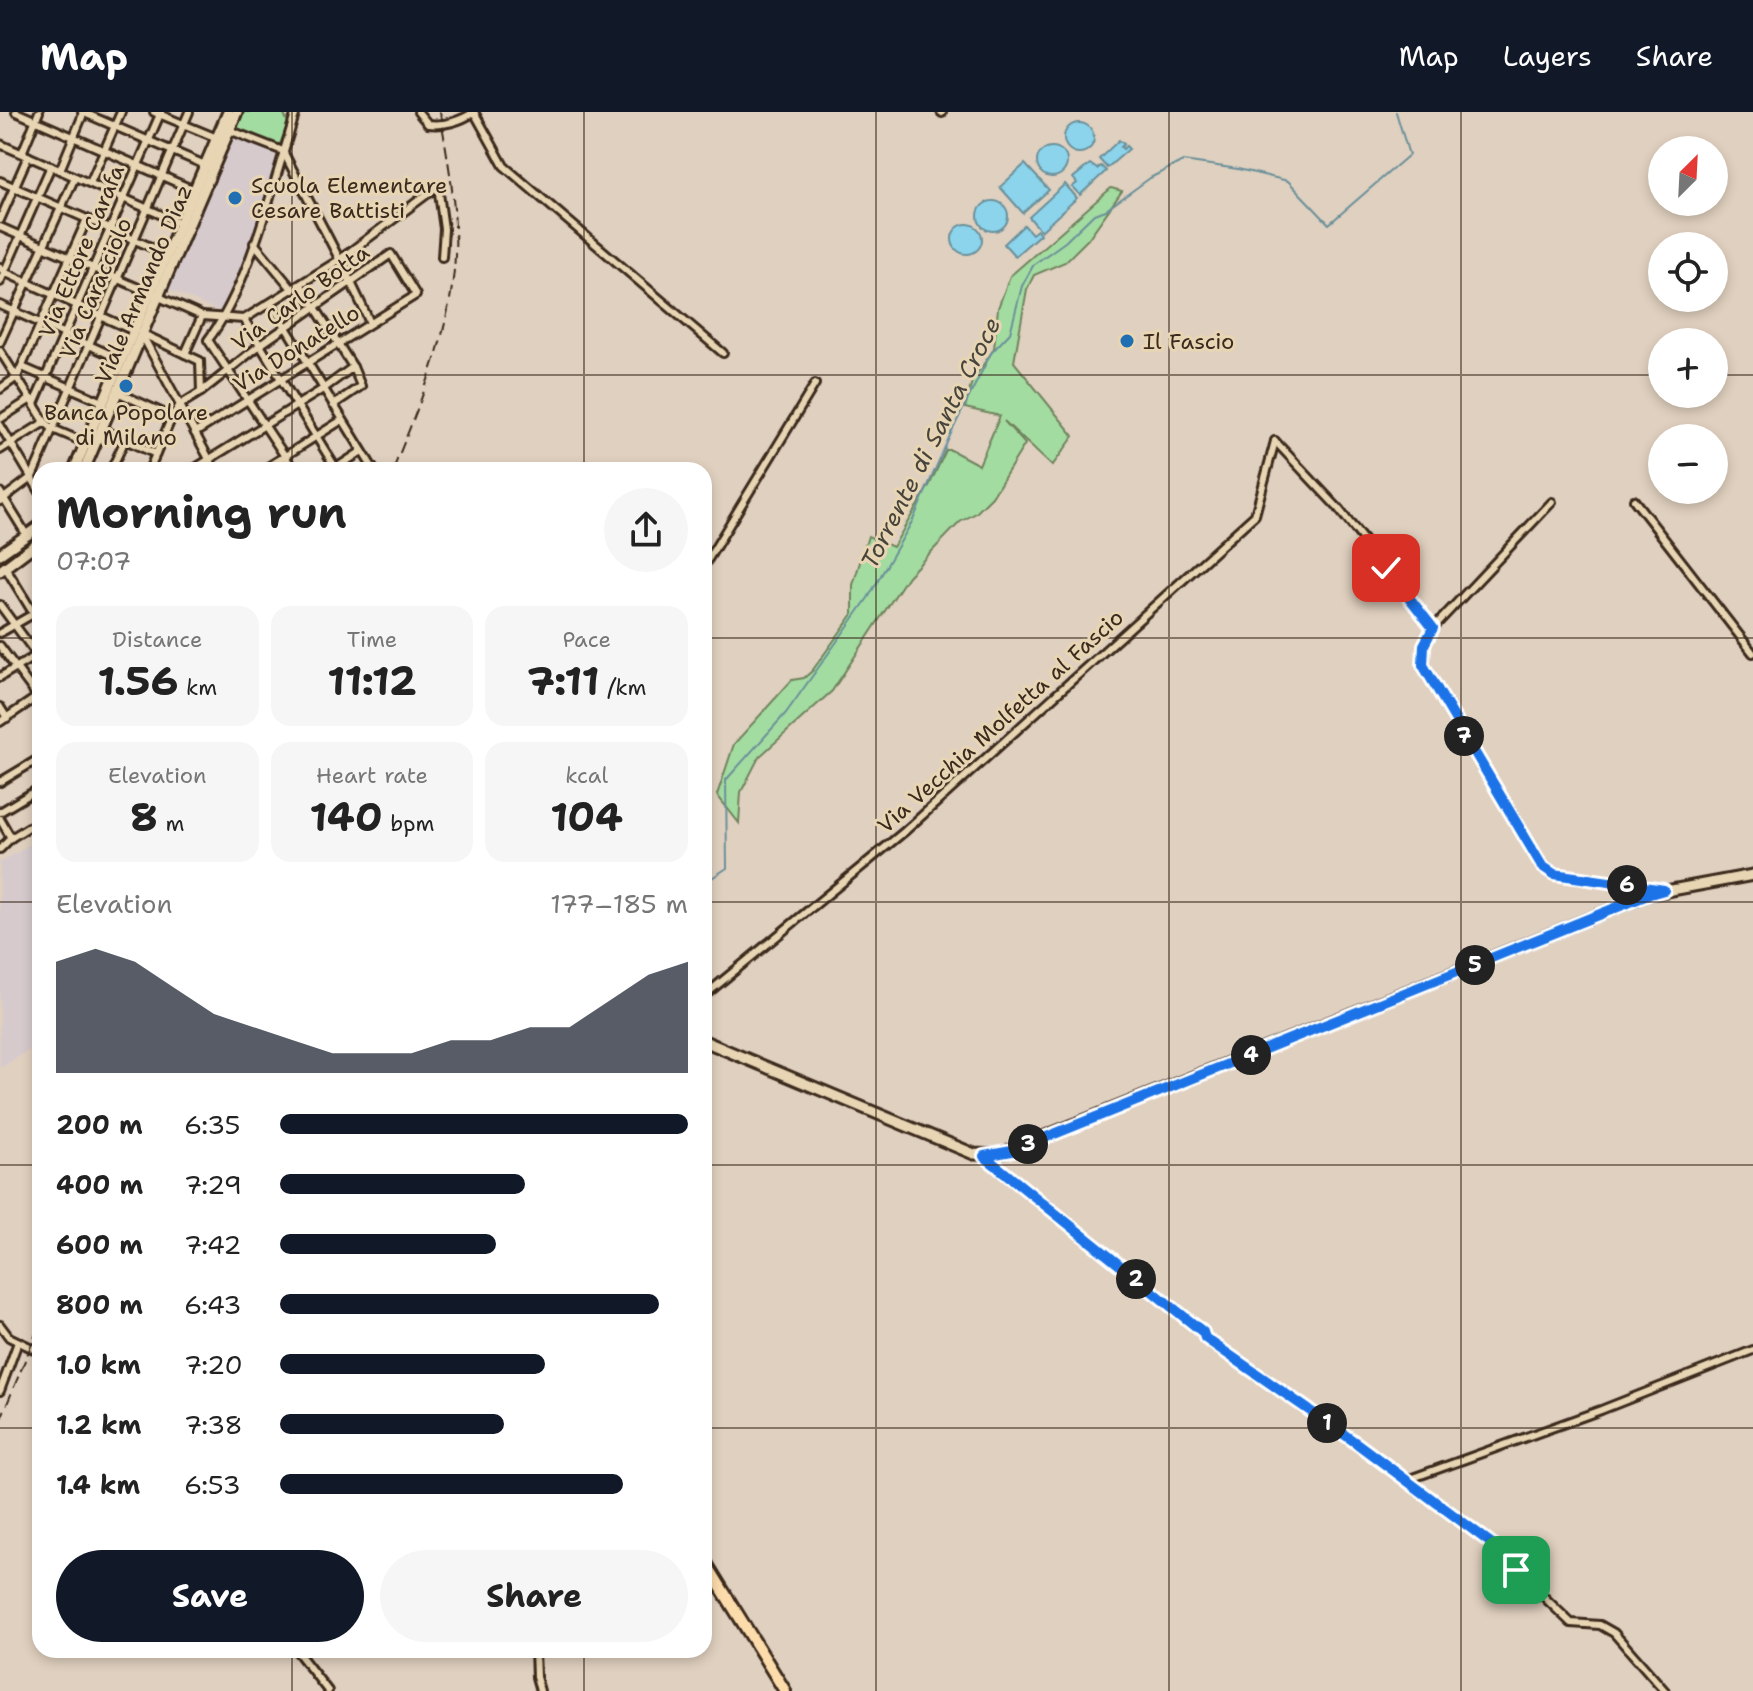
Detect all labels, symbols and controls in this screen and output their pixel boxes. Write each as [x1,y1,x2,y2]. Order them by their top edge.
text: Map [40,31,128,82]
text: Map [1399,37,1459,75]
text: Layers [1503,37,1592,75]
text: Share [1636,37,1713,75]
north arrow [1648,136,1728,216]
map controls [1648,136,1728,504]
street label: Via Ettore Carafa [32,160,131,342]
place label: Scuola Elementare Cesare Battisti [251,171,447,225]
street label: Viale Armando Diaz [88,180,199,388]
marker: Scuola Elementare Cesare Battisti [226,189,244,207]
street label: Via Caracciolo [53,213,138,363]
button: locate [1648,232,1728,312]
street label: Via Carlo Botta [226,237,375,357]
street label: Via Donatello [228,298,365,399]
water label: Torrente di Santa Croce [854,312,1008,574]
place label: Il Fascio [1143,327,1234,356]
button: + [1648,328,1728,408]
marker: Il Fascio [1118,332,1136,350]
marker: Banca Popolare di Milano [117,377,135,395]
place label: Banca Popolare di Milano [44,398,208,452]
button: − [1648,424,1728,504]
text: Morning run [56,483,347,542]
button: share [604,488,688,572]
pin [1352,534,1420,602]
text: 07:07 [56,543,131,578]
icon: check [1364,546,1408,590]
street label: Via Vecchia Molfetta al Fascio [871,603,1129,840]
text: Distance [112,625,202,654]
text: Time [347,625,397,654]
text: Pace [562,625,611,654]
text: 1.56 [98,654,178,708]
text: 11:12 [327,654,417,708]
text: 7:11 [527,654,600,708]
text: km [178,673,217,702]
text: /km [600,673,646,702]
pin: 7 [1444,716,1484,756]
text: 7 [1456,721,1472,750]
text: Elevation [108,761,207,790]
text: Heart rate [316,761,428,790]
text: kcal [565,761,608,790]
text: 8 [130,790,158,844]
text: 140 [309,790,383,844]
text: 104 [550,790,623,844]
text: m [158,809,185,838]
text: bpm [383,809,435,838]
pin: 6 [1607,865,1647,905]
text: 6 [1619,870,1635,899]
text: Elevation [56,886,172,921]
text: 177–185 m [550,886,688,921]
pin: 5 [1455,945,1495,985]
text: 5 [1468,950,1482,979]
pin: 4 [1231,1035,1271,1075]
text: 4 [1243,1040,1259,1069]
text: 200 m [56,1107,143,1142]
text: 6:35 [184,1107,240,1142]
pin: 3 [1008,1124,1048,1164]
text: 3 [1020,1129,1036,1158]
text: 400 m [56,1167,143,1202]
text: 7:29 [184,1167,242,1202]
text: 600 m [56,1227,143,1262]
text: 7:42 [184,1227,241,1262]
pin: 2 [1116,1259,1156,1299]
text: 2 [1128,1264,1144,1293]
text: 800 m [56,1287,143,1322]
text: 6:43 [184,1287,242,1322]
text: 1.0 km [56,1347,141,1382]
text: 7:20 [184,1347,243,1382]
pin: 1 [1307,1403,1347,1443]
text: 1.2 km [56,1407,141,1442]
text: 7:38 [184,1407,243,1442]
text: 1 [1322,1408,1332,1437]
text: 1.4 km [56,1467,140,1502]
text: 6:53 [184,1467,241,1502]
pin [1482,1536,1550,1604]
icon: arrive [1494,1548,1538,1592]
button: Save [56,1550,364,1642]
button: Share [380,1550,688,1642]

